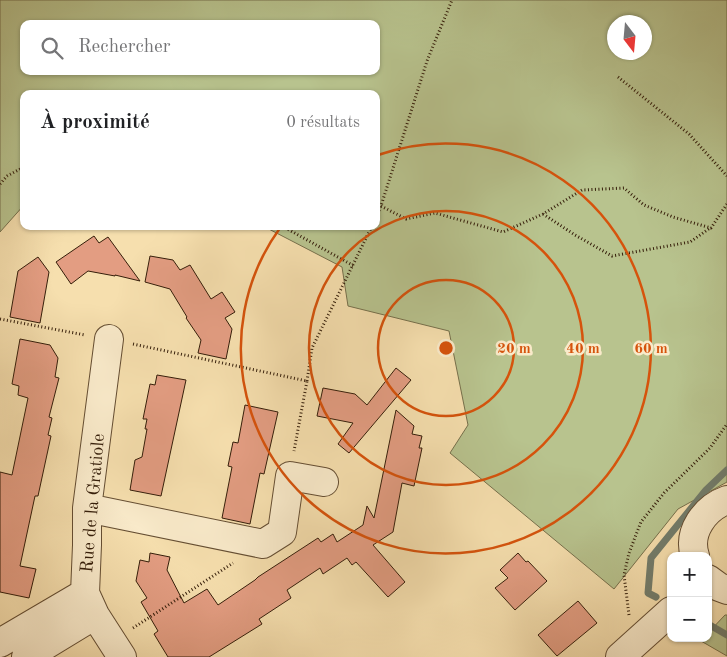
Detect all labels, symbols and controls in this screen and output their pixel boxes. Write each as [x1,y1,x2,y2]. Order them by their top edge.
north arrow [607,15,652,60]
search box [20,20,380,75]
icon: search [38,34,66,62]
text: Rechercher [78,38,171,57]
text: À proximité [40,112,150,133]
text: 0 résultats [286,115,360,131]
centre of rings [437,339,455,357]
text: 20 m [497,342,531,357]
text: 40 m [566,342,600,357]
text: 60 m [634,342,668,357]
street label: Rue de la Gratiole [78,433,108,574]
map controls [667,552,712,642]
button: + [667,552,712,597]
button: − [667,597,712,642]

